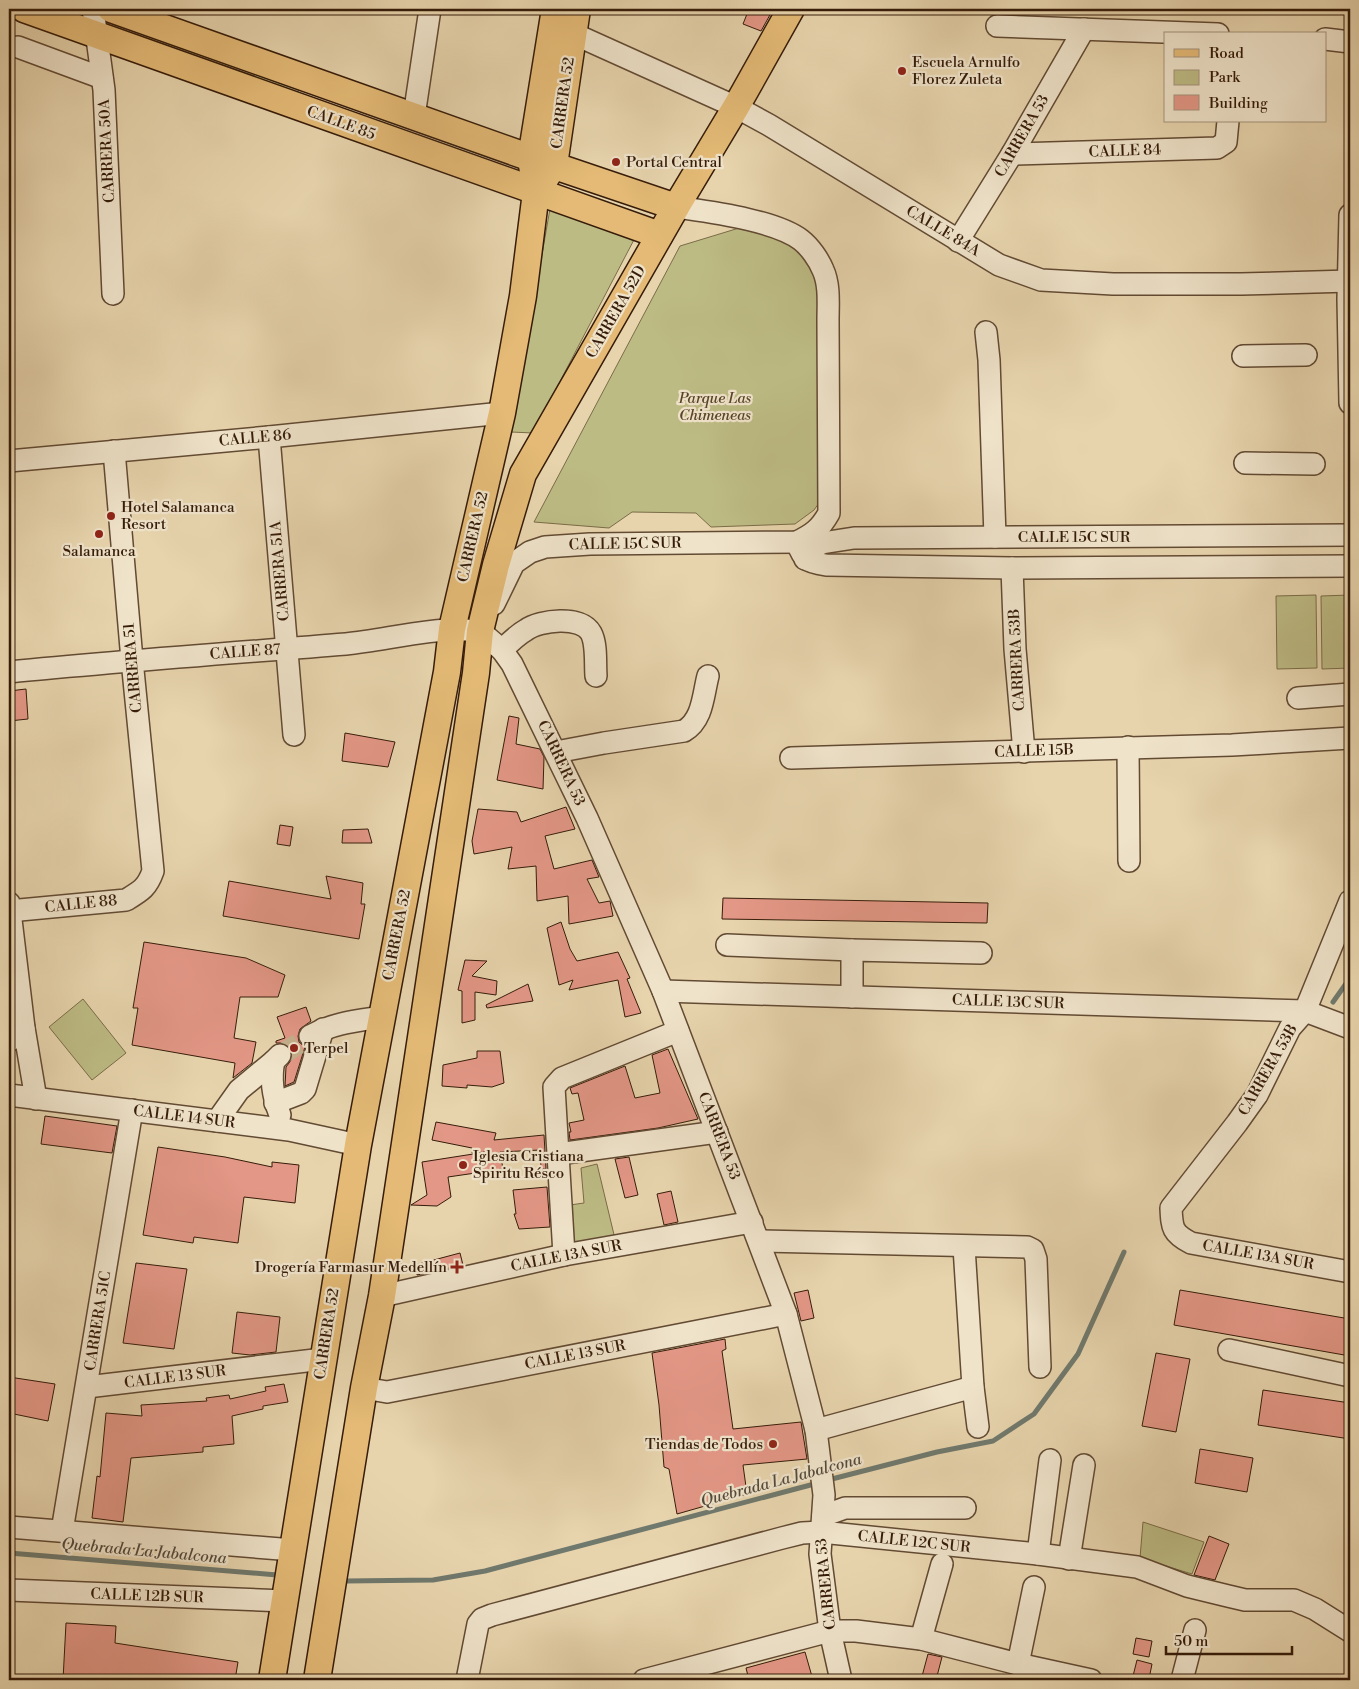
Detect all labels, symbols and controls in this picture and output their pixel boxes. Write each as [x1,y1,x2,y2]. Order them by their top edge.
legend [1164,32,1326,122]
text: Road [1209,44,1244,63]
place label: Escuela Arnulfo Florez Zuleta [912,53,1020,89]
street label: CARRERA 52 [547,56,579,150]
marker: Escuela Arnulfo Florez Zuleta [896,65,908,77]
text: Park [1209,68,1241,87]
street label: CARRERA 53 [991,91,1053,181]
text: Building [1208,94,1268,113]
street label: CARRERA 50A [95,98,119,203]
street label: CALLE 85 [304,102,378,144]
street label: CALLE 84 [1088,140,1162,162]
place label: Portal Central [626,153,722,172]
marker: Portal Central [610,156,622,168]
street label: CALLE 84A [903,201,984,261]
street label: CARRERA 52D [582,262,650,362]
park label: Parque Las Chimeneas [678,389,752,425]
street label: CALLE 86 [218,425,292,451]
street label: CARRERA 52 [453,490,493,584]
place label: Hotel Salamanca Resort [121,498,235,534]
marker: Hotel Salamanca Resort [105,510,117,522]
street label: CARRERA 51A [266,519,294,622]
marker: Salamanca [93,528,105,540]
street label: CALLE 15C SUR [1018,528,1131,547]
street label: CALLE 15C SUR [569,534,682,554]
place label: Salamanca [62,542,136,561]
street label: CARRERA 53B [1005,608,1029,712]
street label: CARRERA 51 [120,622,146,714]
street label: CALLE 87 [209,640,281,664]
street label: CARRERA 53 [533,717,589,809]
street label: CALLE 15B [994,740,1074,762]
street label: CARRERA 52 [379,888,415,982]
street label: CALLE 88 [44,891,118,917]
street label: CALLE 13C SUR [951,991,1065,1013]
street label: CARRERA 53B [1234,1021,1302,1119]
place label: Terpel [304,1039,349,1058]
marker: Terpel [288,1042,300,1054]
street label: CARRERA 53 [694,1090,744,1182]
street label: CALLE 14 SUR [132,1101,237,1133]
place label: Iglesia Cristiana Spiritu Résco [473,1147,584,1183]
marker: Iglesia Cristiana Spiritu Résco [457,1159,469,1171]
street label: CALLE 13A SUR [509,1236,624,1276]
street label: CALLE 13A SUR [1201,1236,1316,1274]
place label: Drogería Farmasur Medellín [255,1258,447,1277]
marker: Drogería Farmasur Medellín [451,1261,463,1273]
street label: CARRERA 51C [81,1270,115,1372]
street label: CARRERA 52 [310,1287,344,1381]
street label: CALLE 13 SUR [523,1336,628,1374]
street label: CALLE 13 SUR [123,1361,228,1393]
place label: Tiendas de Todos [645,1435,763,1454]
marker: Tiendas de Todos [767,1438,779,1450]
water label: Quebrada La Jabalcona [698,1449,864,1511]
street label: CALLE 12C SUR [857,1527,972,1557]
water label: Quebrada La Jabalcona [61,1534,228,1568]
street label: CARRERA 53 [812,1537,840,1631]
street label: CALLE 12B SUR [90,1585,205,1607]
scale bar [1166,1624,1293,1656]
text: 50 m [1174,1632,1208,1651]

